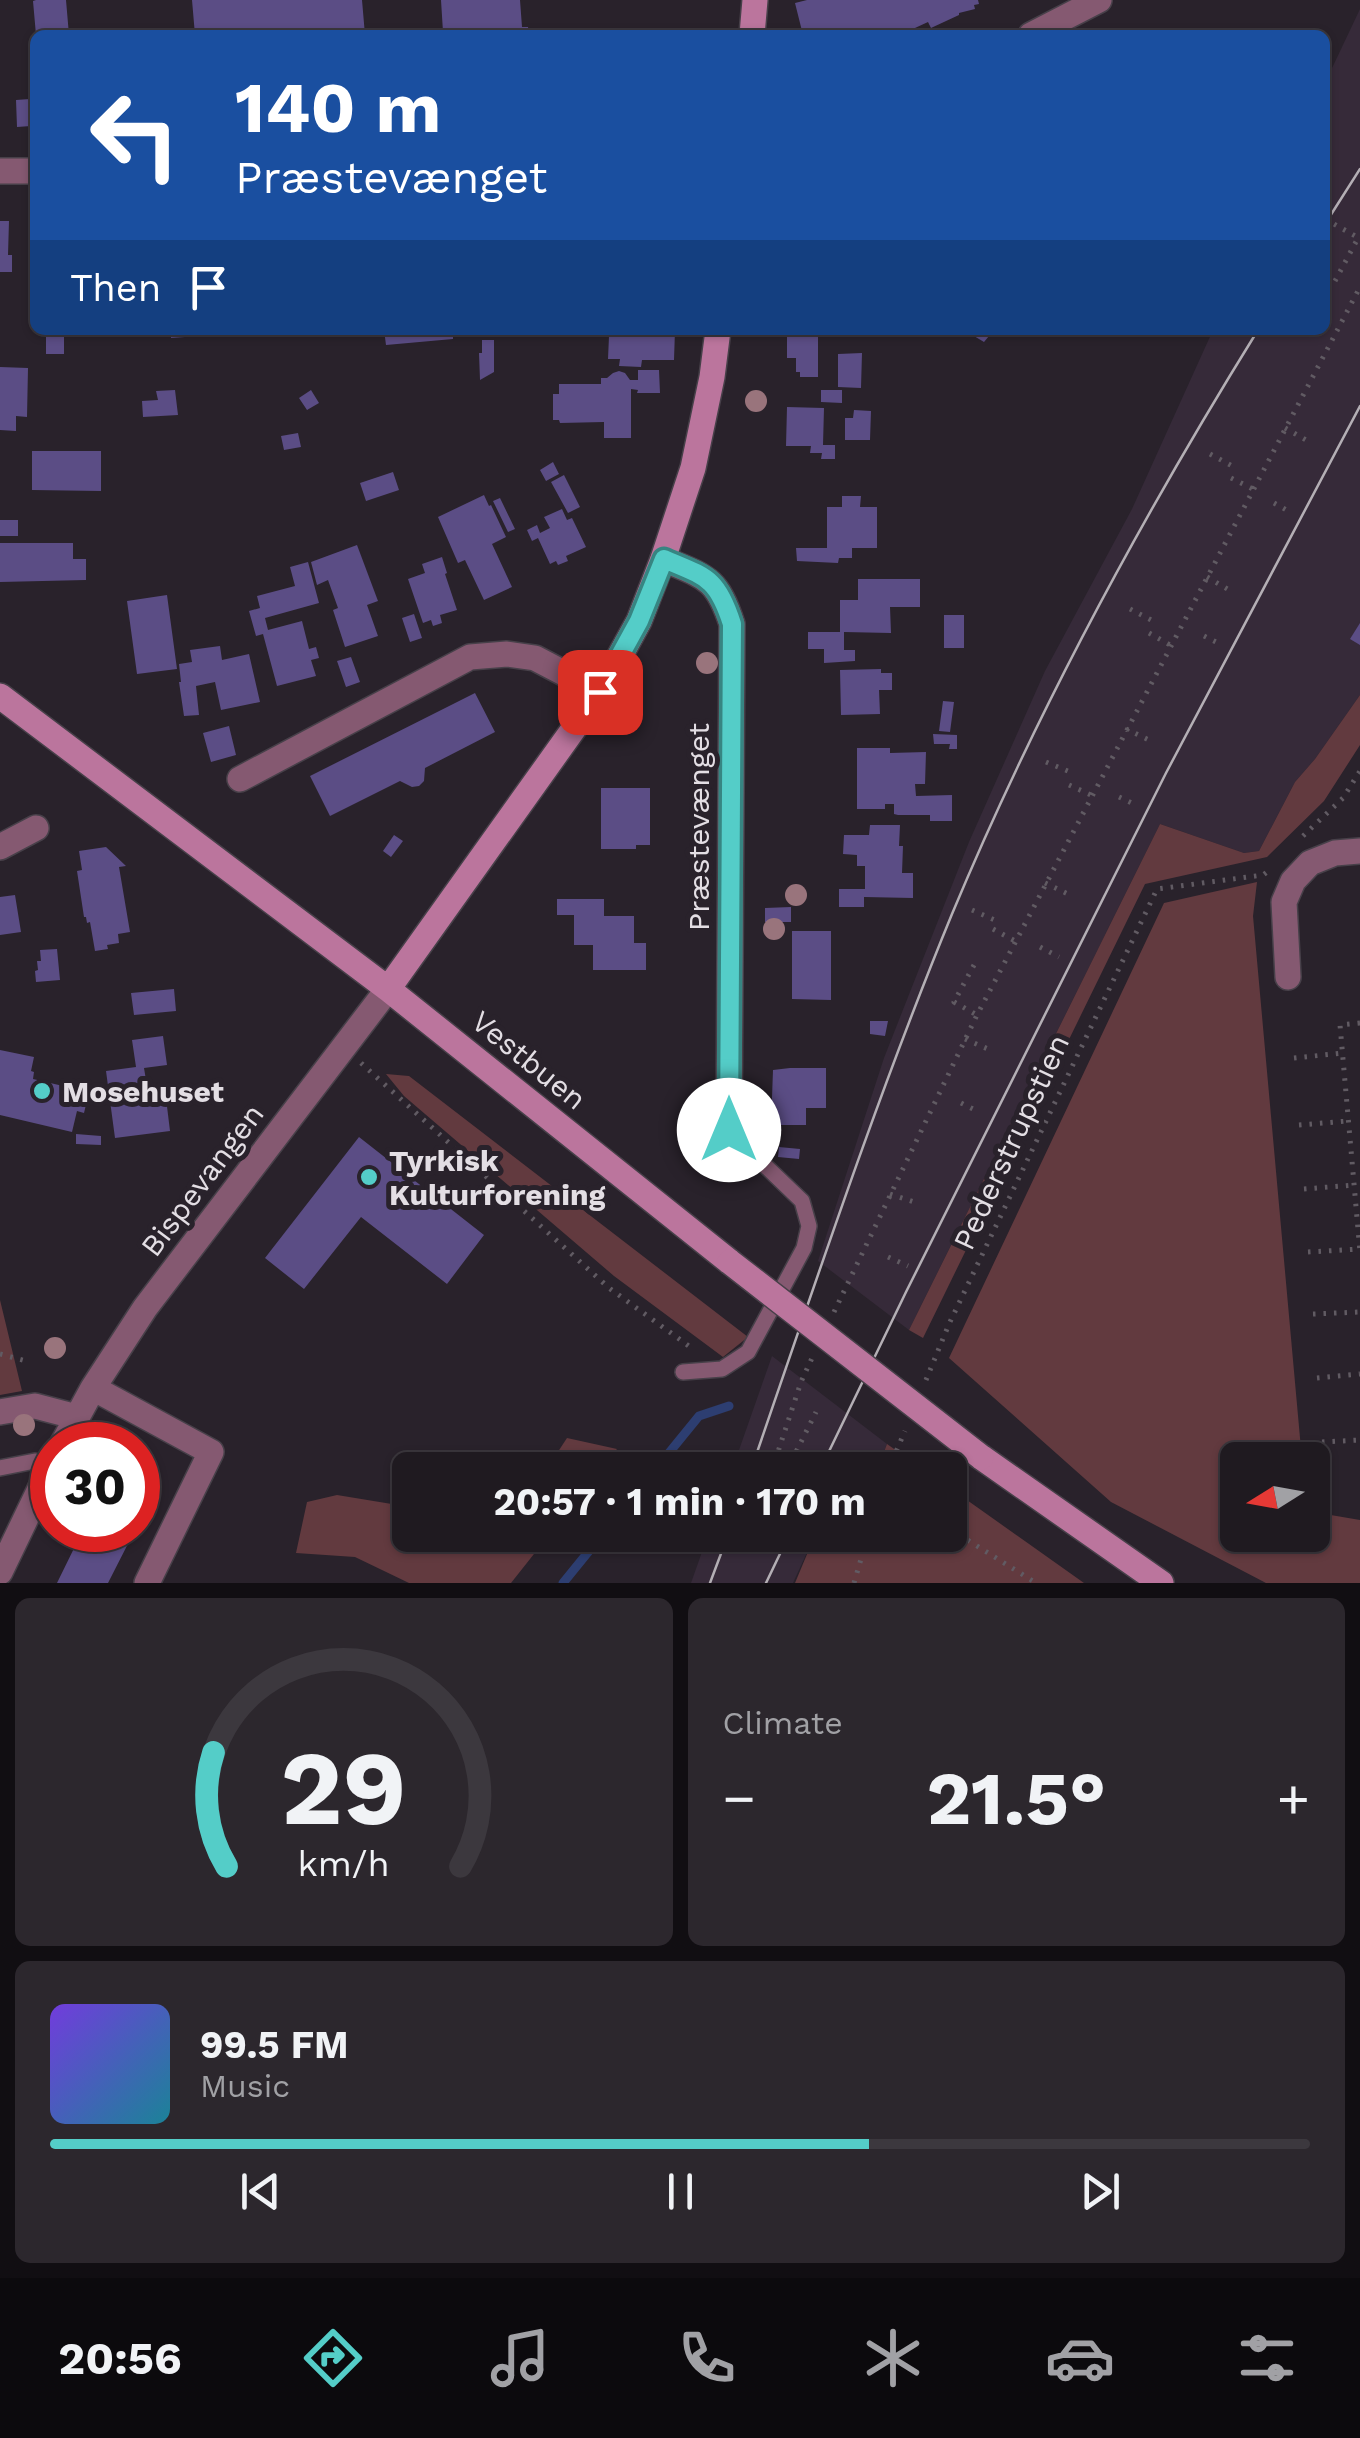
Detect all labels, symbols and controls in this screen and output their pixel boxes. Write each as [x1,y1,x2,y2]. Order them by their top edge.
text: 140 m [235,67,441,149]
icon: left [70,70,200,200]
text: Præstevænget [235,151,547,204]
icon: arrive [181,260,236,315]
text: Then [70,266,161,310]
pin [558,650,643,735]
icon: arrive [573,665,628,720]
street label: Præstevænget [681,722,716,931]
street label: Vestbuen [465,1003,593,1117]
street label: Pederstrupstien [946,1029,1076,1255]
place label: Mosehuset [62,1074,224,1109]
position arrow [677,1078,781,1182]
marker: Mosehuset [31,1080,53,1102]
street label: Bispevangen [133,1097,271,1263]
place label: Tyrkisk Kulturforening [389,1143,606,1212]
marker: Tyrkisk Kulturforening [358,1166,380,1188]
speed limit sign: 30 [30,1422,160,1552]
north arrow [1220,1442,1330,1552]
map controls [1220,1442,1330,1552]
text: 20:57 · 1 min · 170 m [493,1480,866,1524]
text: Climate [723,1704,843,1742]
text: 29 [281,1727,407,1849]
text: 21.5° [926,1754,1106,1842]
text: − [723,1766,756,1830]
text: + [1277,1766,1310,1830]
text: km/h [298,1843,390,1885]
text: 99.5 FM [200,2023,348,2067]
text: Music [200,2067,290,2105]
icon: previous [233,2164,288,2219]
icon: pause [653,2164,708,2219]
icon: next [1073,2164,1128,2219]
icon: directions [298,2323,368,2393]
icon: music [485,2323,555,2393]
icon: phone [672,2323,742,2393]
icon: climate [858,2323,928,2393]
icon: car [1045,2323,1115,2393]
icon: filters [1232,2323,1302,2393]
text: 20:56 [58,2332,182,2385]

